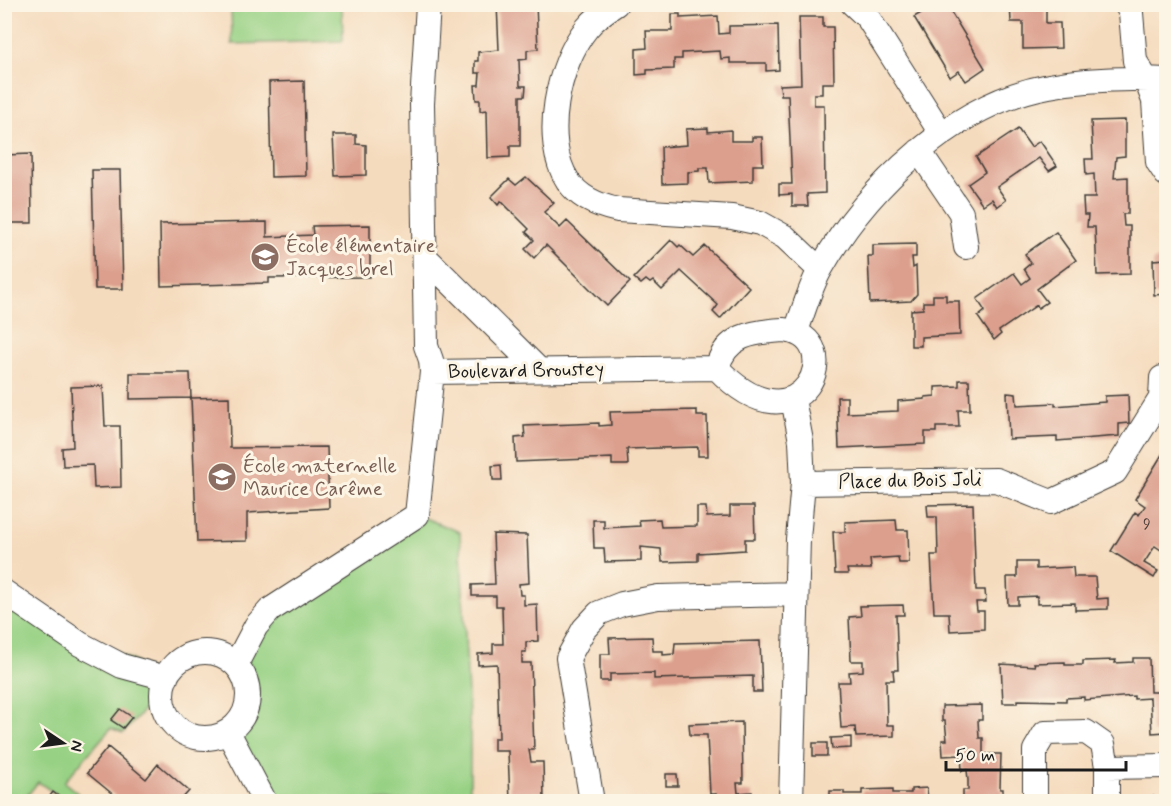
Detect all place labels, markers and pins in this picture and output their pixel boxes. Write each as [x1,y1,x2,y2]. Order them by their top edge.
place label: École élémentaire Jacques brel [286,233,435,283]
school or university icon: École élémentaire Jacques brel [249,241,281,273]
place label: École maternelle Maurice Carême [243,453,397,503]
school or university icon: École maternelle Maurice Carême [206,461,238,493]

